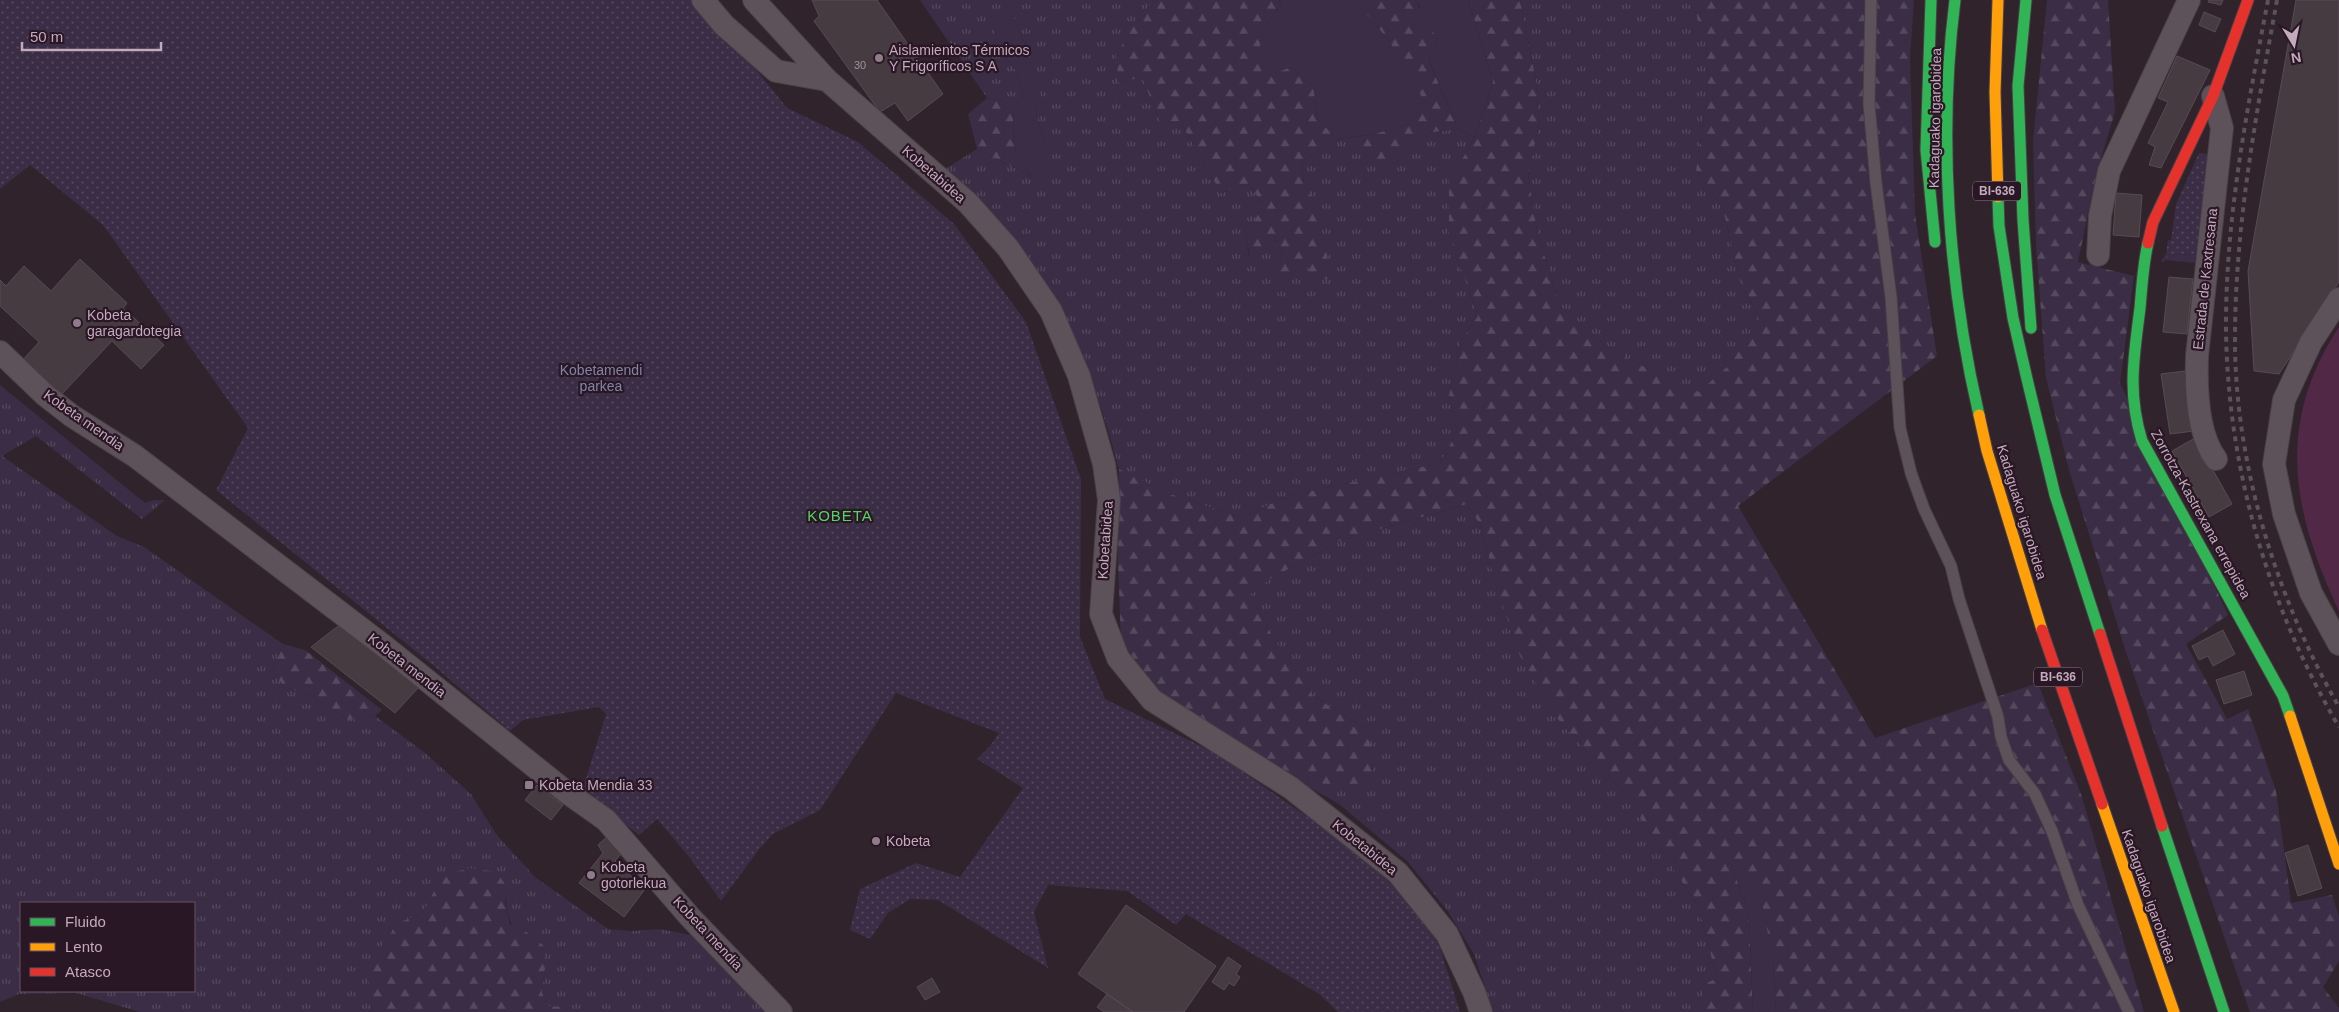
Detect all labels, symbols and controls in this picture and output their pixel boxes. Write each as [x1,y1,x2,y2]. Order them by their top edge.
scale bar [22,20,161,52]
north arrow [2269,20,2319,70]
text: 50 m [30,28,63,45]
place label: Aislamientos Térmicos Y Frigoríficos S A [889,42,1030,74]
street label: Kadaguako igarobidea [1926,48,1944,188]
text: N [2290,49,2303,67]
marker: Aislamientos Térmicos Y Frigoríficos S A [873,52,885,64]
house number: 30 [854,59,866,71]
street label: Kobetabidea [899,142,969,206]
road number: BI-636 [1973,182,2021,200]
street label: Estrada de Kaxtresana [2190,207,2220,351]
place label: Kobeta garagardotegia [87,307,181,339]
marker: Kobeta garagardotegia [71,317,83,329]
park label: Kobetamendi parkea [560,362,642,394]
street label: Kobeta mendia [41,386,127,454]
street label: Zorrotza-Kastrexana errepidea [2148,427,2254,601]
street label: Kadaguako igarobidea [1994,443,2050,582]
street label: Kobetabidea [1094,500,1116,580]
district label: KOBETA [807,507,873,524]
street label: Kobeta mendia [365,630,449,700]
road number: BI-636 [2034,668,2082,686]
place label: Kobeta Mendia 33 [539,777,653,793]
marker: Kobeta Mendia 33 [523,779,535,791]
street label: Kobetabidea [1329,816,1401,878]
street label: Kadaguako igarobidea [2119,827,2179,965]
place label: Kobeta [886,833,931,849]
marker: Kobeta [870,835,882,847]
place label: Kobeta gotorlekua [601,859,667,891]
marker: Kobeta gotorlekua [585,869,597,881]
street label: Kobeta mendia [670,893,746,973]
legend [20,902,195,992]
text: Fluido [65,913,106,930]
text: Lento [65,938,103,955]
text: Atasco [65,963,111,980]

